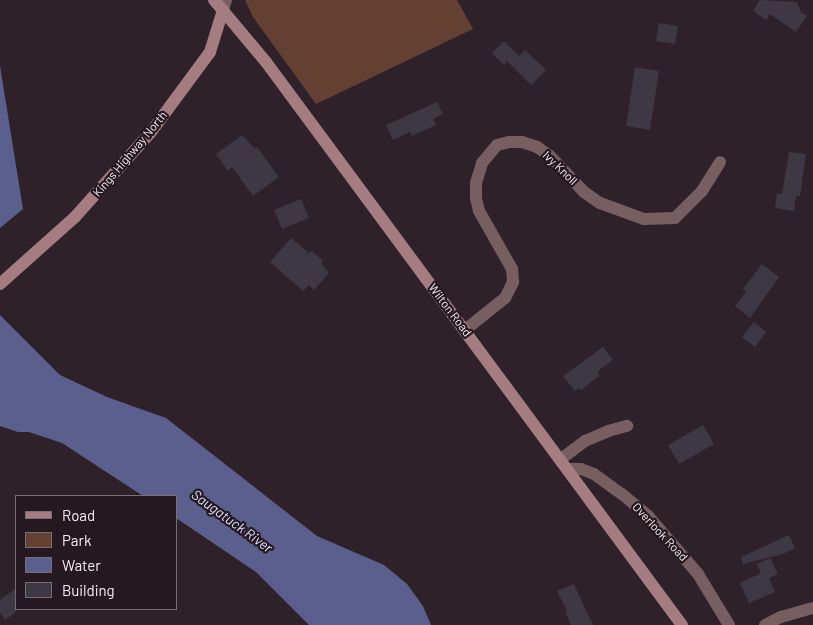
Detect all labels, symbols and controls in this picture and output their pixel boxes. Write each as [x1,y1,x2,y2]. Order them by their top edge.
street label: Kings Highway North [90,108,170,200]
street label: Ivy Knoll [540,148,580,188]
street label: Wilton Road [425,281,475,339]
water label: Saugatuck River [188,486,276,556]
legend [15,495,178,610]
street label: Overlook Road [629,500,691,564]
text: Road [62,506,95,524]
text: Park [62,531,91,549]
text: Water [62,556,101,574]
text: Building [62,581,115,599]

